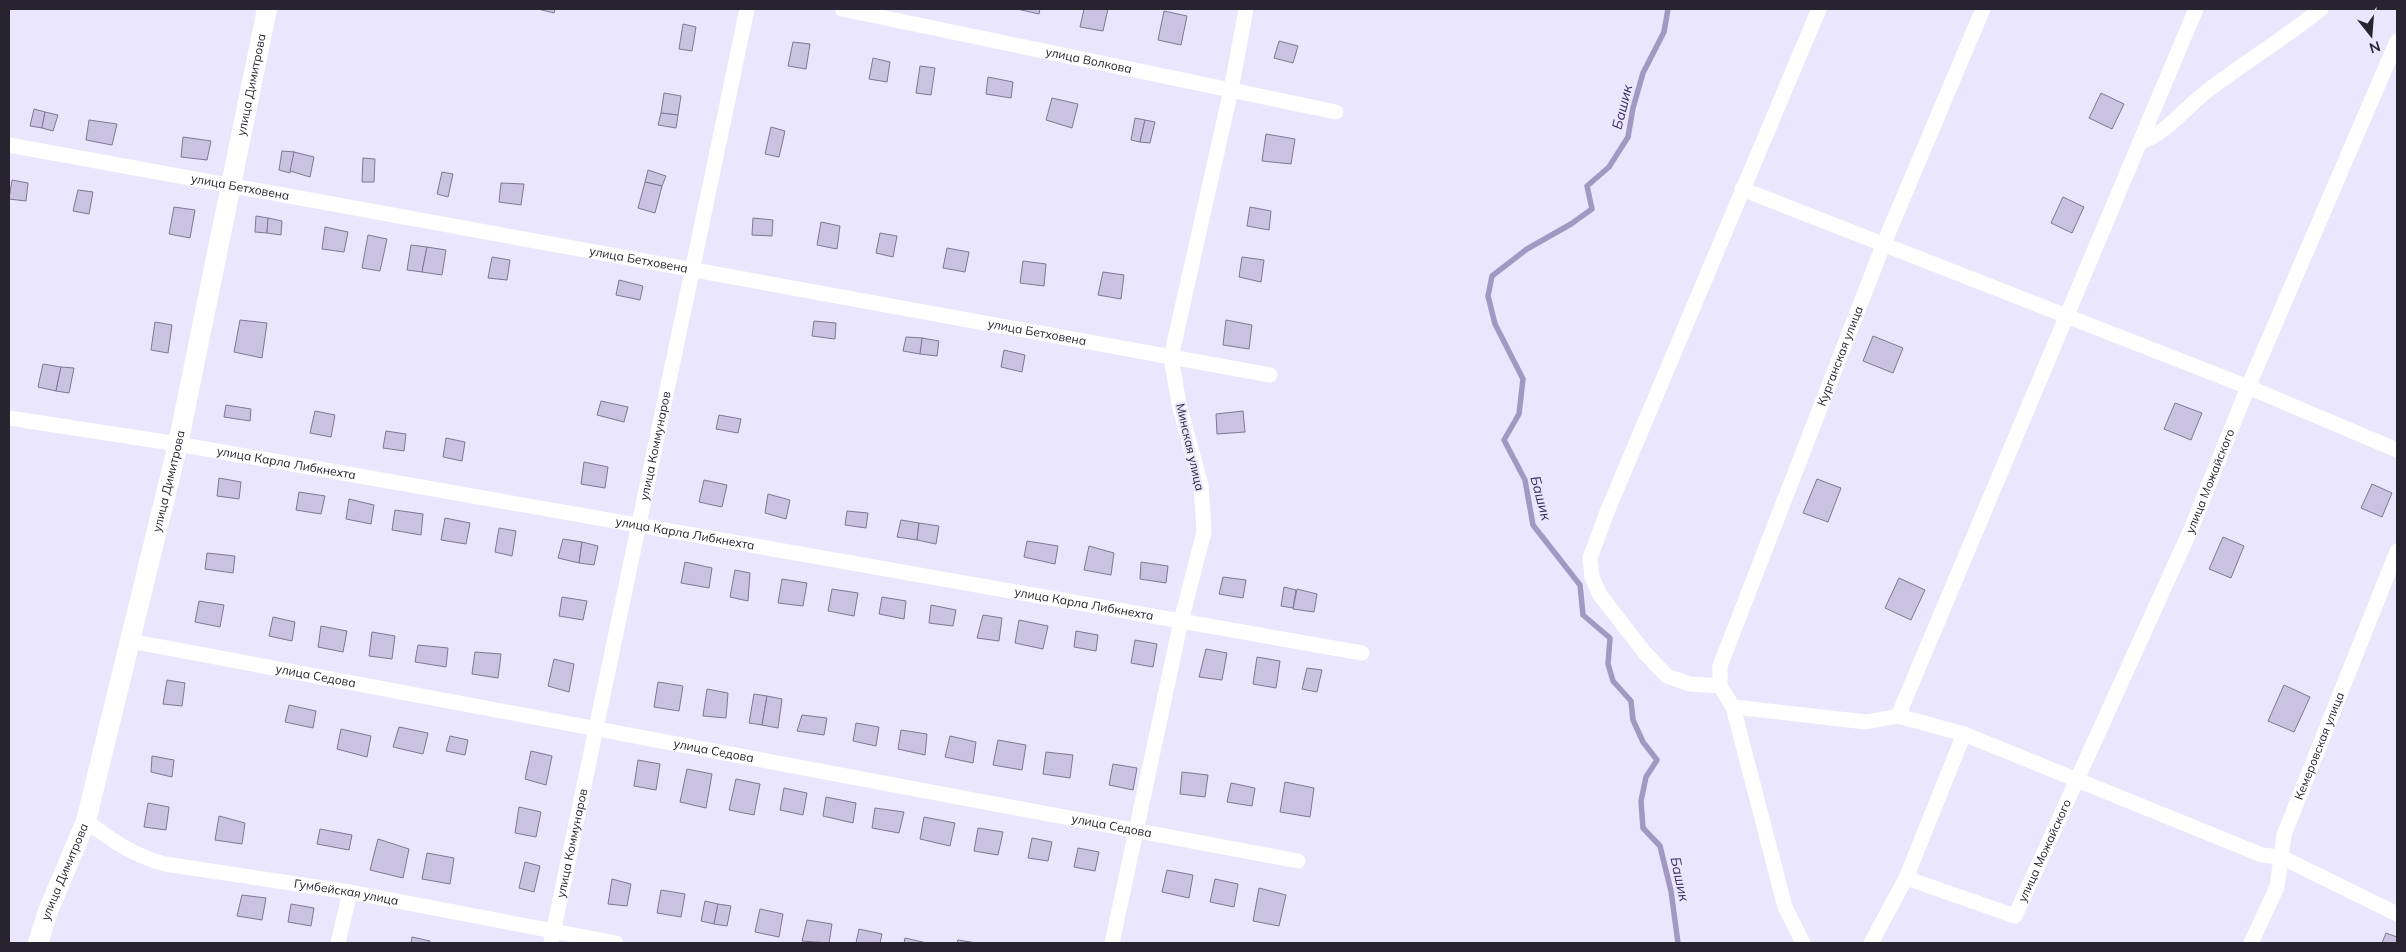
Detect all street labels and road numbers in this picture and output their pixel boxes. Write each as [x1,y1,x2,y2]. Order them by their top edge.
street label: улица Димитрова [233,32,269,137]
street label: улица Волкова [1044,44,1133,76]
street label: улица Бетховена [190,170,291,203]
street label: улица Бетховена [588,243,689,276]
street label: Курганская улица [1814,304,1866,408]
street label: улица Бетховена [987,316,1088,348]
street label: улица Коммунаров [636,390,674,502]
street label: Минская улица [1173,402,1208,492]
street label: улица Можайского [2182,426,2237,536]
street label: улица Димитрова [149,429,188,533]
street label: улица Карла Либкнехта [216,443,357,482]
street label: улица Карла Либкнехта [615,513,756,553]
street label: улица Карла Либкнехта [1013,584,1155,623]
street label: улица Седова [275,661,357,690]
street label: Кемеровская улица [2291,690,2347,802]
street label: улица Седова [673,736,755,765]
street label: улица Коммунаров [553,787,590,899]
street label: улица Можайского [2014,797,2074,904]
street label: улица Седова [1071,811,1153,840]
street label: улица Димитрова [38,821,91,922]
street label: Гумбейская улица [293,876,400,908]

